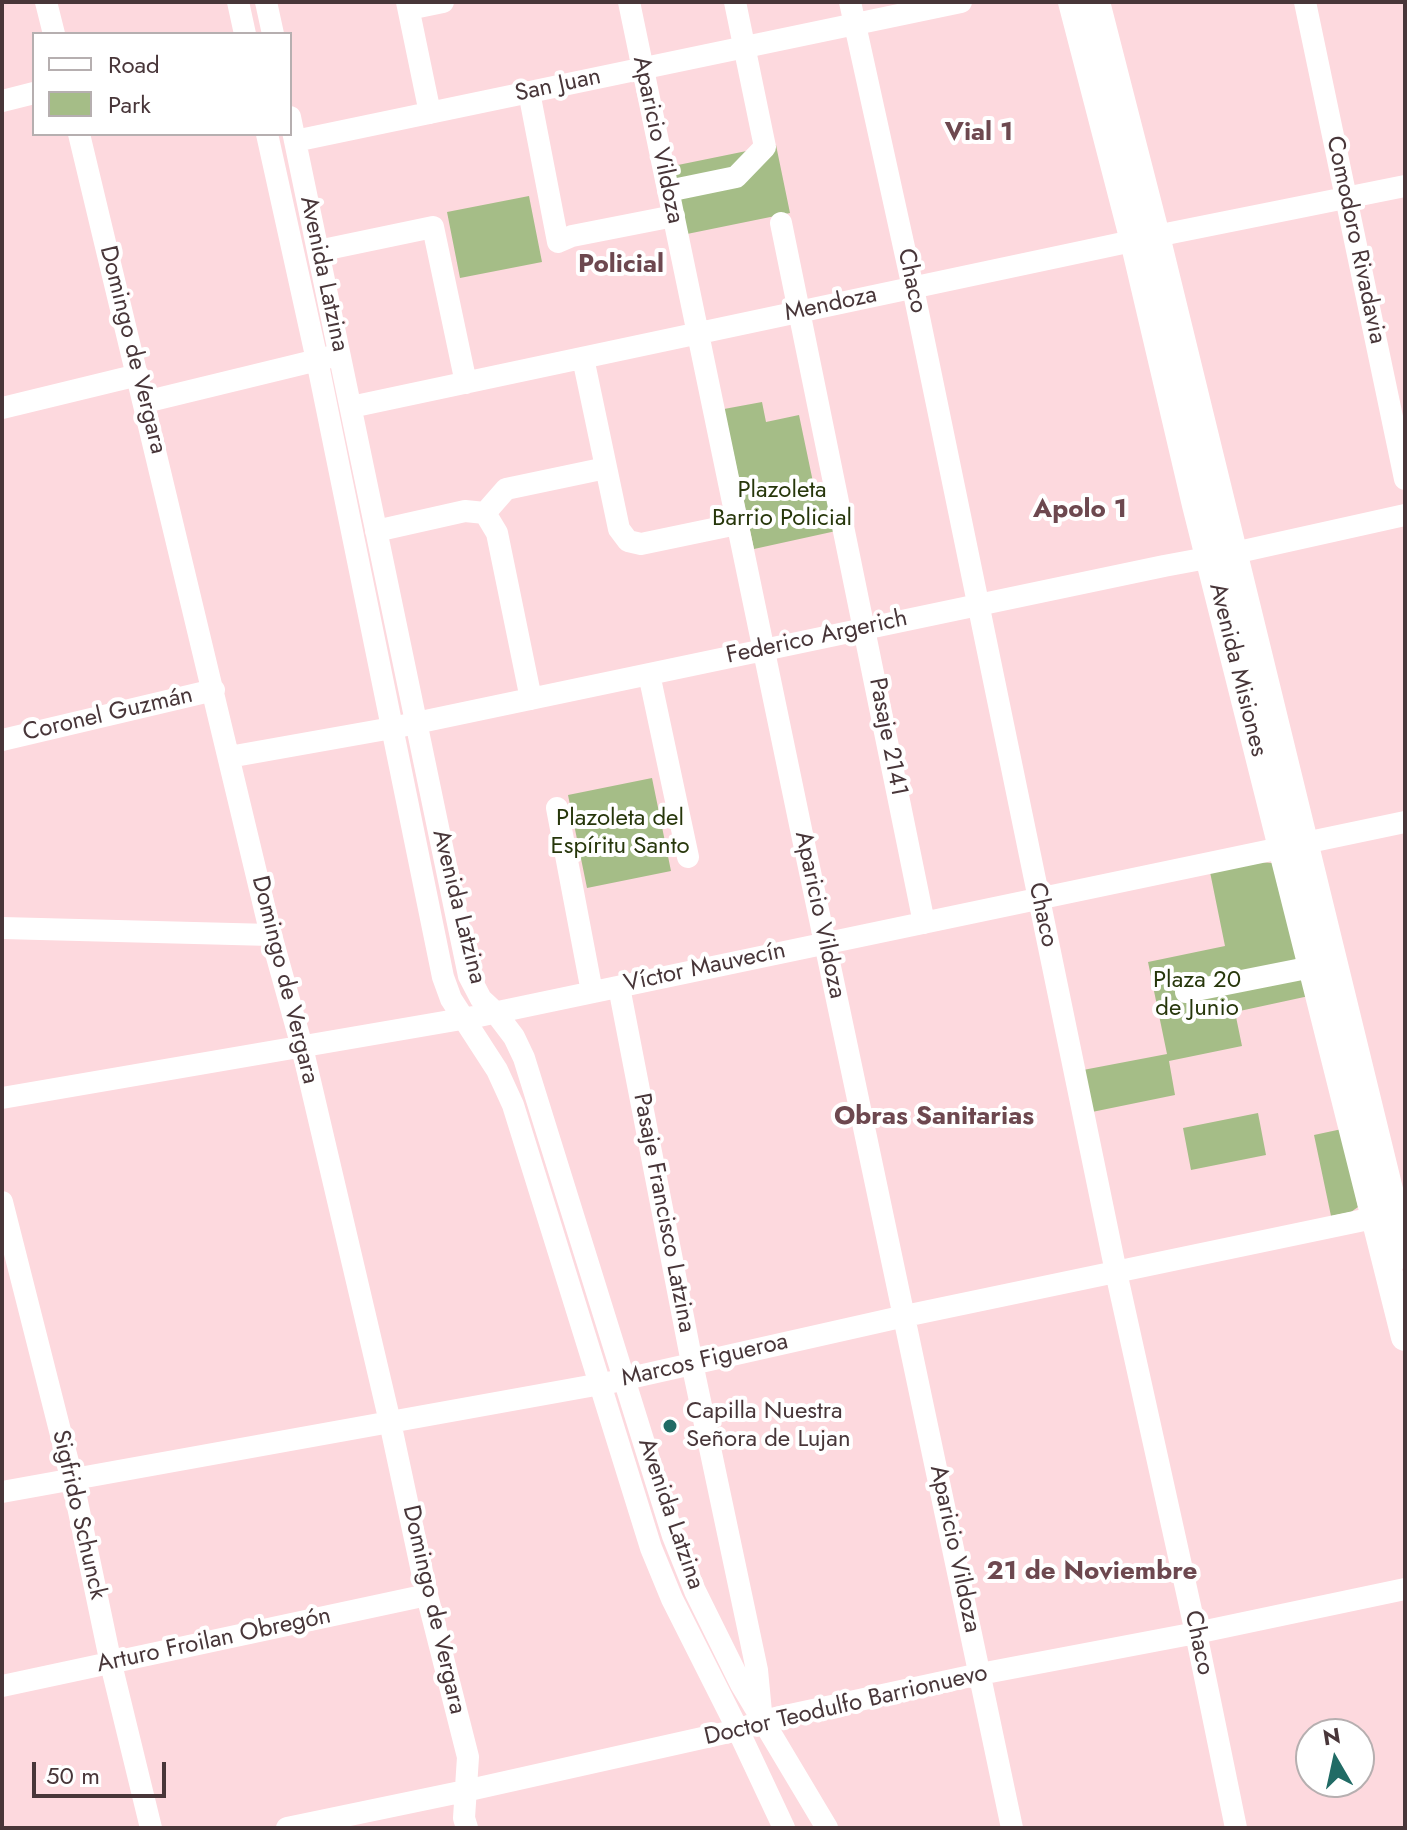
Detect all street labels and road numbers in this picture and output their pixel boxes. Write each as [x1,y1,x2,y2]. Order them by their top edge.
street label: Aparicio Vildoza [625,54,689,226]
street label: San Juan [512,63,604,109]
street label: Comodoro Rivadavia [1319,134,1391,346]
street label: Avenida Latzina [292,194,354,354]
street label: Domingo de Vergara [92,243,172,457]
street label: Chaco [890,246,932,316]
street label: Mendoza [782,281,880,329]
street label: Avenida Misiones [1202,580,1272,760]
street label: Federico Argerich [724,605,910,671]
street label: Pasaje 2141 [861,675,913,799]
street label: Coronel Guzmán [20,681,196,749]
street label: Avenida Latzina [425,827,491,987]
street label: Aparicio Vildoza [787,829,851,1001]
street label: Domingo de Vergara [244,873,324,1087]
street label: Chaco [1021,880,1063,950]
street label: Víctor Mauvecín [622,937,788,999]
street label: Pasaje Francisco Latzina [626,1091,700,1335]
street label: Marcos Figueroa [619,1328,791,1394]
street label: Sigfrido Schunck [45,1428,111,1602]
street label: Avenida Latzina [631,1435,709,1593]
street label: Aparicio Vildoza [922,1463,986,1635]
street label: Domingo de Vergara [395,1503,471,1717]
street label: Arturo Froilan Obregón [94,1602,334,1680]
street label: Chaco [1177,1608,1219,1678]
street label: Doctor Teodulfo Barrionuevo [702,1659,990,1753]

